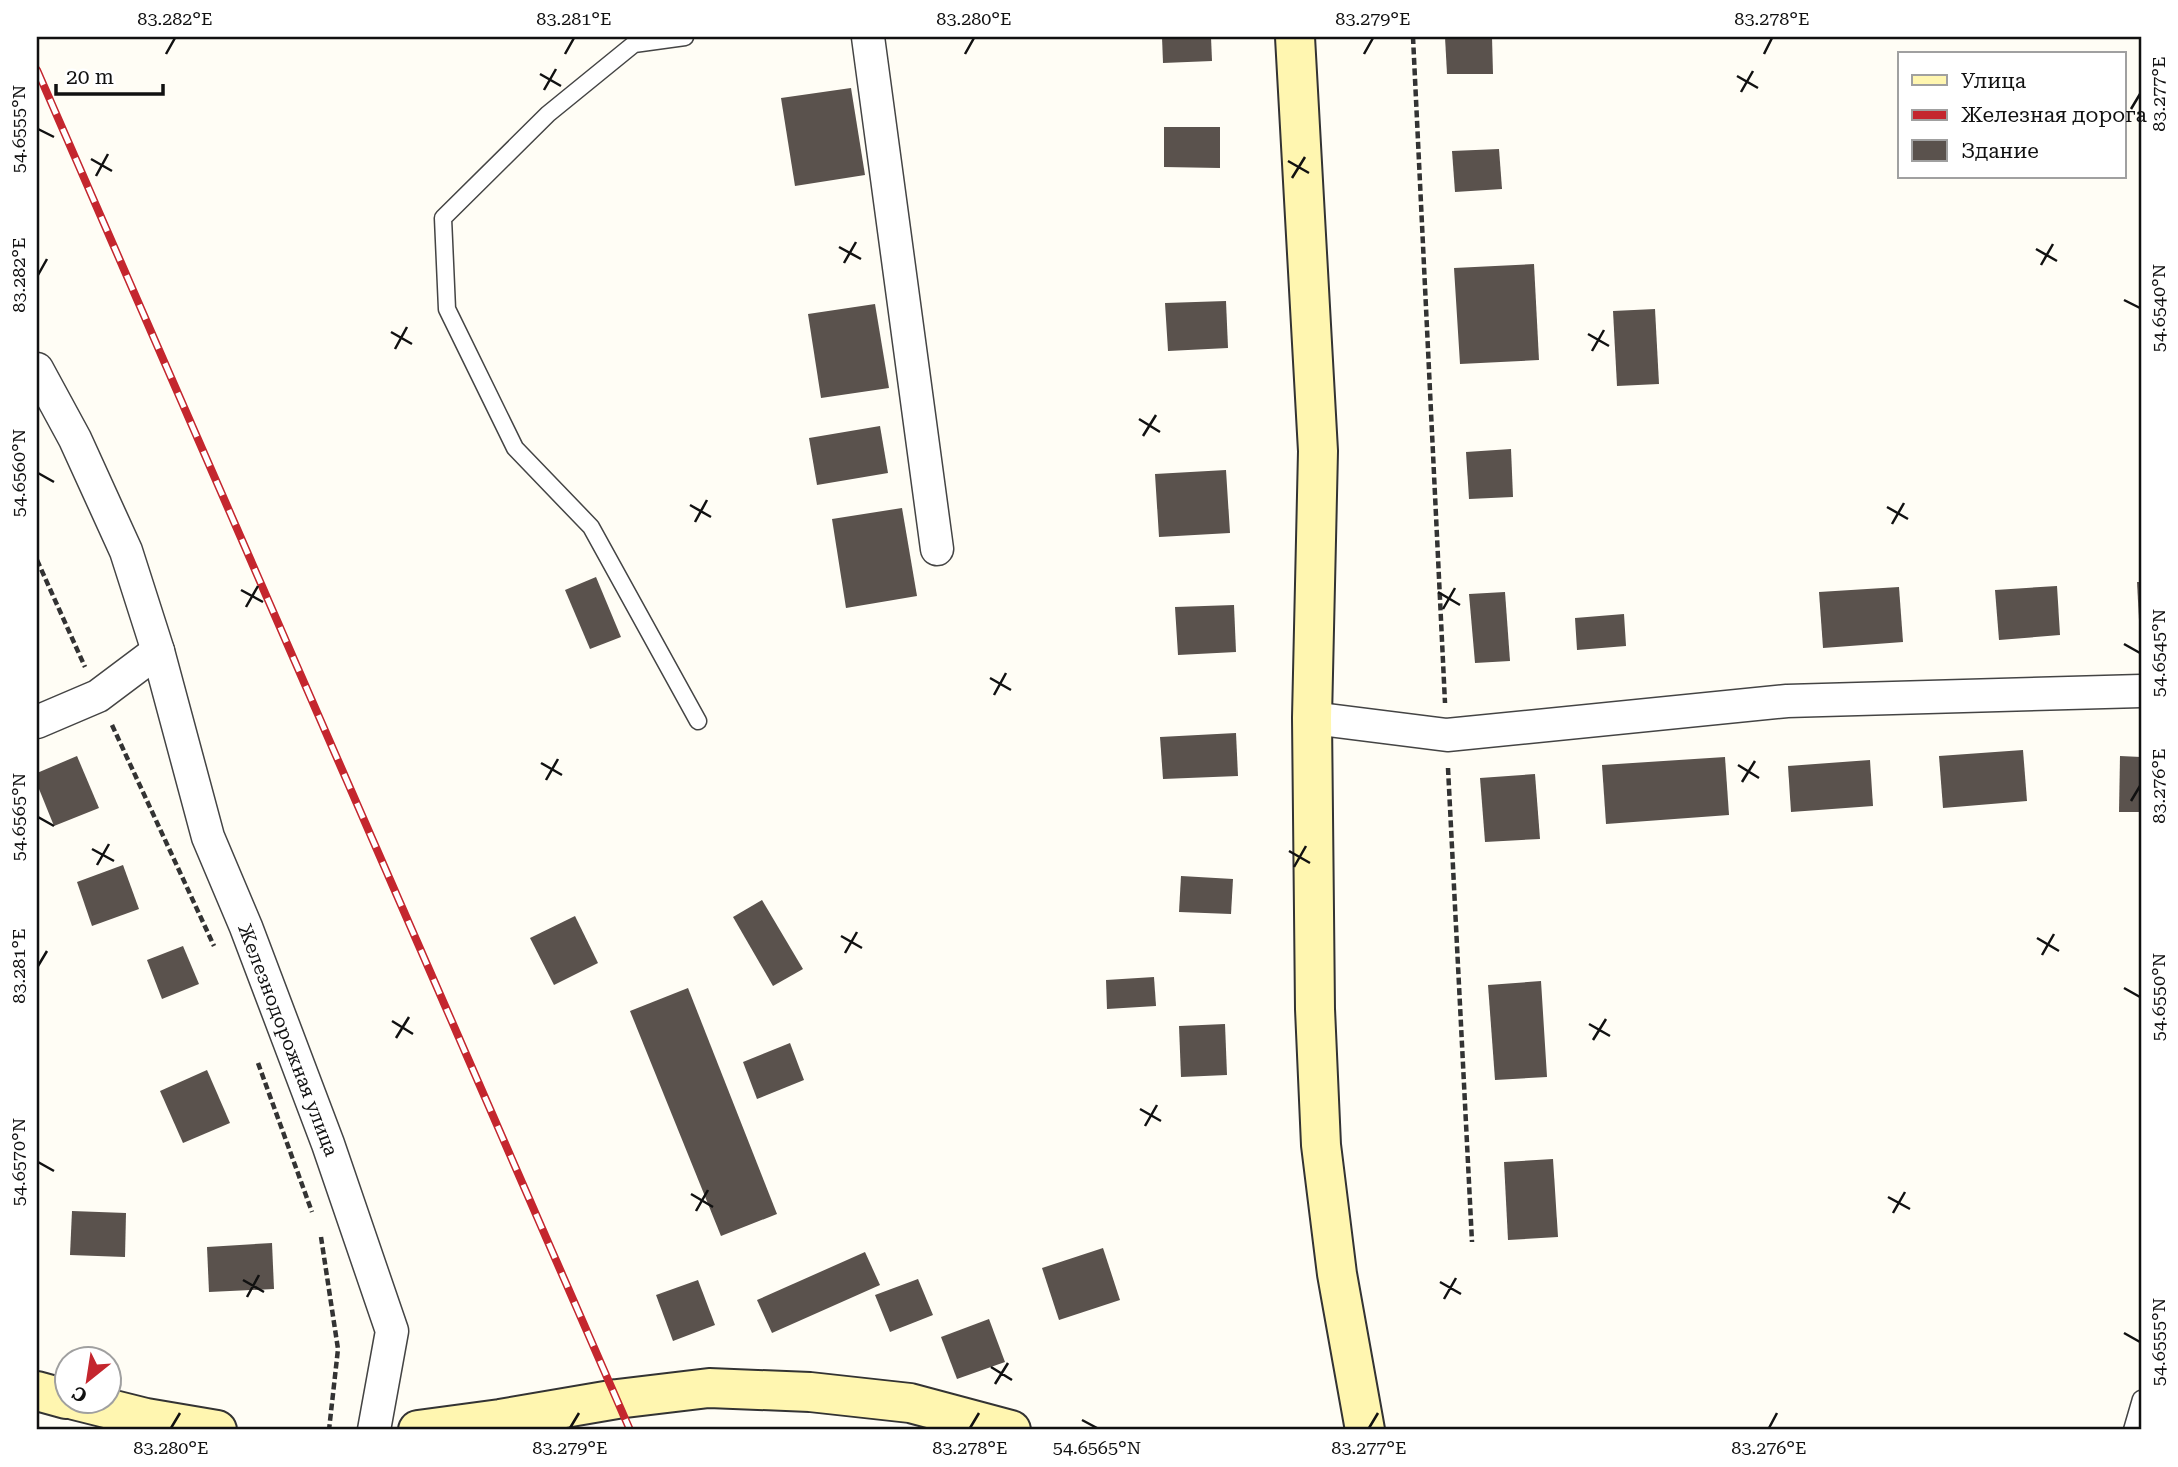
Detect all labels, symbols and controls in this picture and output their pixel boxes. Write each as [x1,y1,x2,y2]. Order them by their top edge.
text: 83.282°E [137,8,213,29]
text: 83.281°E [536,8,612,29]
text: 83.280°E [936,8,1012,29]
text: 83.279°E [1335,8,1411,29]
text: 83.278°E [1734,8,1810,29]
scale bar [56,52,163,96]
legend [1898,52,2126,178]
text: 83.277°E [2148,56,2169,132]
text: 20 m [66,65,114,89]
text: Улица [1961,69,2027,93]
text: 54.6555°N [8,85,29,173]
text: Железная дорога [1961,103,2147,127]
text: Здание [1961,139,2039,163]
text: 83.282°E [8,237,29,313]
text: 54.6540°N [2148,264,2169,352]
text: 54.6560°N [8,429,29,517]
text: 54.6545°N [2148,609,2169,697]
text: 83.276°E [2148,748,2169,824]
text: 54.6565°N [8,773,29,861]
street label: Железнодорожная улица [233,920,343,1160]
text: 83.281°E [8,928,29,1004]
text: 54.6550°N [2148,953,2169,1041]
text: 54.6570°N [8,1118,29,1206]
text: 54.6555°N [2148,1298,2169,1386]
north arrow [52,1344,122,1414]
text: С [68,1381,91,1408]
text: 83.280°E [133,1437,209,1458]
text: 83.279°E [532,1437,608,1458]
text: 83.278°E [932,1437,1008,1458]
text: 54.6565°N [1053,1437,1141,1458]
text: 83.277°E [1331,1437,1407,1458]
text: 83.276°E [1731,1437,1807,1458]

